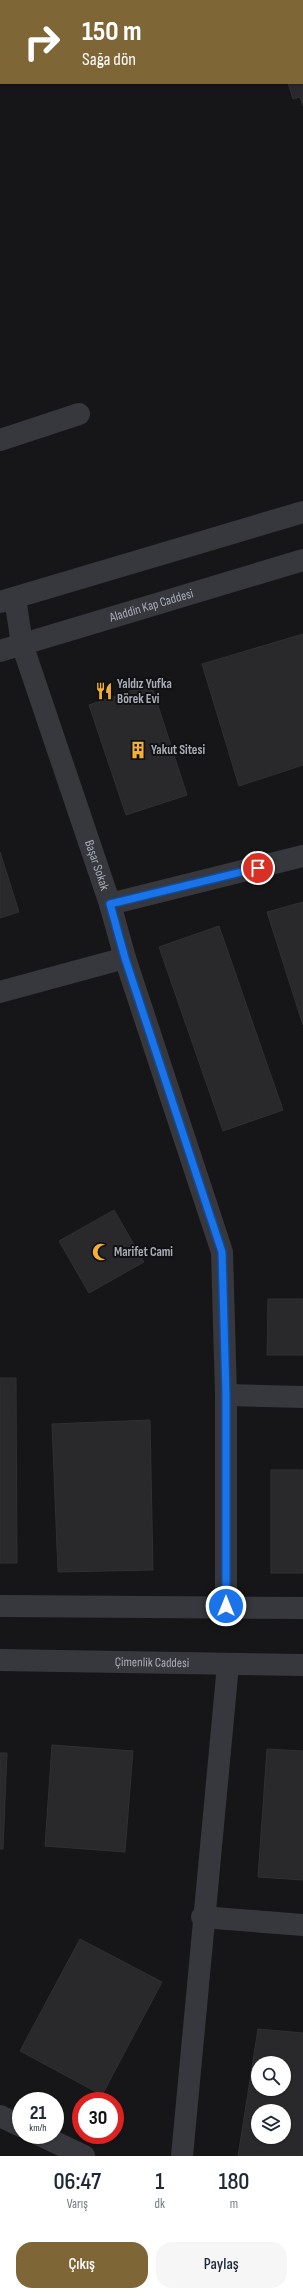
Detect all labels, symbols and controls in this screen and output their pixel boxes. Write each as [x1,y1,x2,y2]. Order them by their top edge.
text: 150 m [82,15,142,48]
icon: right [16,16,68,68]
text: Sağa dön [82,49,136,70]
street label: Aladdin Kap Caddesi [107,585,195,626]
place label: Yaldız Yufka Börek Evi [117,676,172,707]
restaurant icon: Yaldız Yufka Börek Evi [94,681,114,701]
building icon: Yakut Sitesi [128,740,148,760]
place label: Yakut Sitesi [151,742,205,758]
street label: Başar Sokak [81,838,113,892]
pin [241,851,275,885]
icon: arrive [247,857,269,879]
mosque icon: Marifet Cami [91,1242,111,1262]
place label: Marifet Cami [114,1244,173,1260]
position arrow [205,1585,247,1627]
street label: Çimenlik Caddesi [115,1654,189,1671]
map controls [251,2056,291,2144]
button: search [251,2056,291,2096]
speed limit sign: 30 [72,2092,124,2144]
text: 21 [30,2101,46,2125]
button: layers [251,2104,291,2144]
text: km/h [29,2122,47,2134]
text: 06:47 [53,2167,101,2196]
text: 1 [155,2167,164,2196]
text: 180 [218,2167,250,2196]
text: Varış [67,2196,88,2212]
text: dk [155,2196,165,2212]
text: m [230,2196,238,2212]
button: Çıkış [16,2242,148,2288]
button: Paylaş [156,2242,287,2288]

